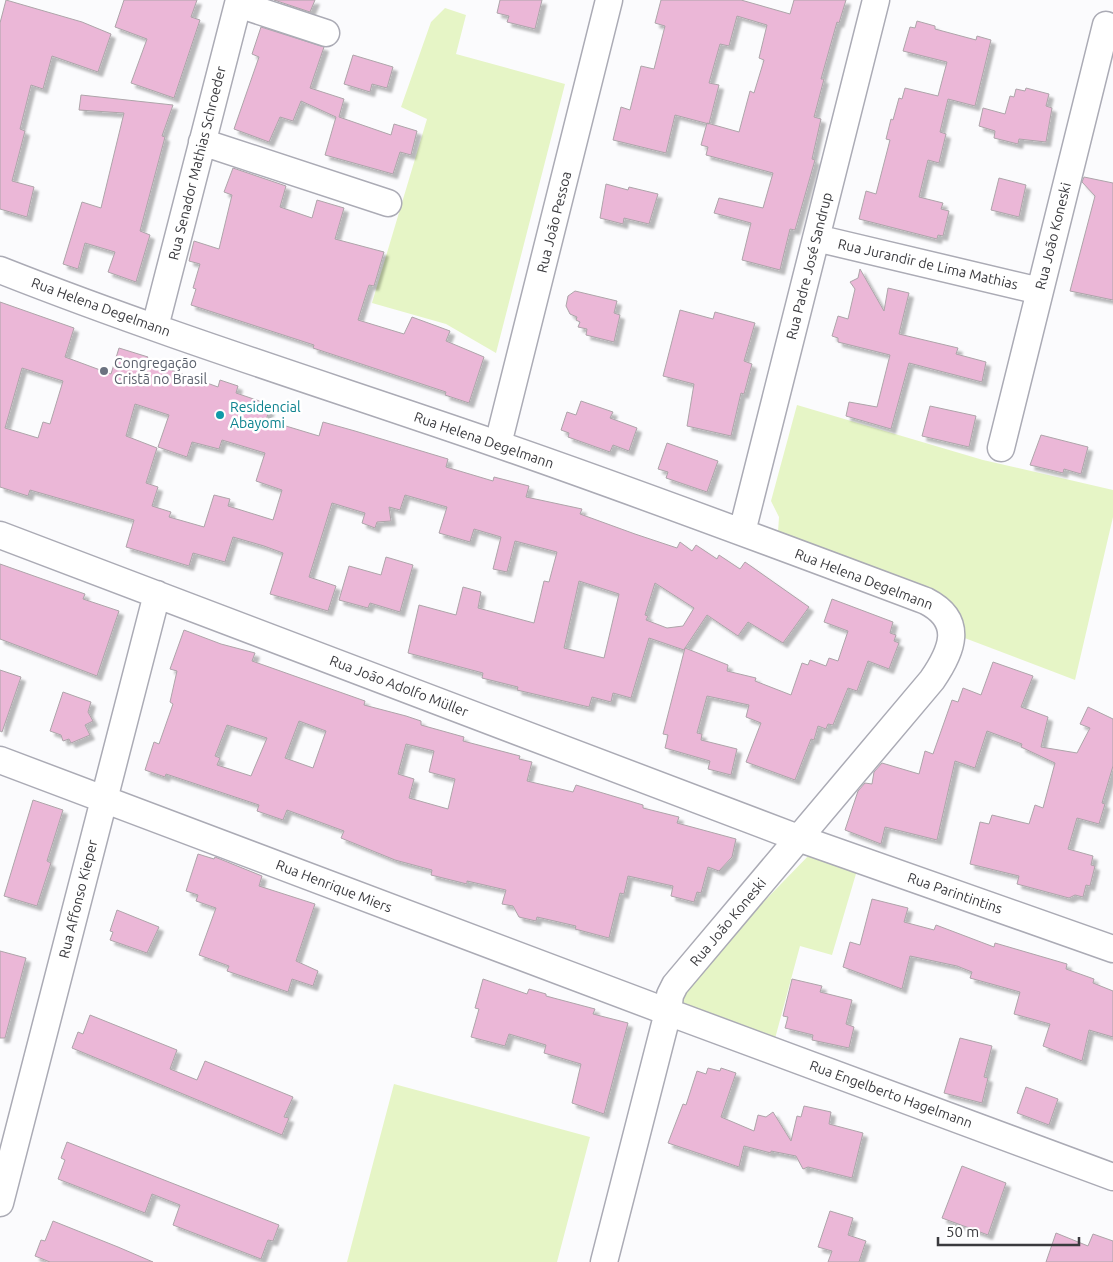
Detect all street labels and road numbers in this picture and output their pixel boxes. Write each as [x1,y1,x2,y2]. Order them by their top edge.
street label: Rua Senador Mathias Schroeder [165,64,229,262]
street label: Rua João Pessoa [534,170,574,274]
street label: Rua João Koneski [1032,181,1074,291]
street label: Rua Padre José Sandrup [783,191,835,341]
street label: Rua Jurandir de Lima Mathias [836,235,1020,293]
street label: Rua Helena Degelmann [29,274,173,340]
street label: Rua Helena Degelmann [412,409,556,471]
street label: Rua Helena Degelmann [793,545,935,613]
street label: Rua João Adolfo Müller [327,652,471,720]
street label: Rua Affonso Kieper [56,837,101,960]
street label: Rua Henrique Miers [274,856,394,916]
street label: Rua Parintintins [906,869,1004,917]
street label: Rua João Koneski [687,875,769,969]
street label: Rua Engelberto Hagelmann [807,1057,975,1131]

